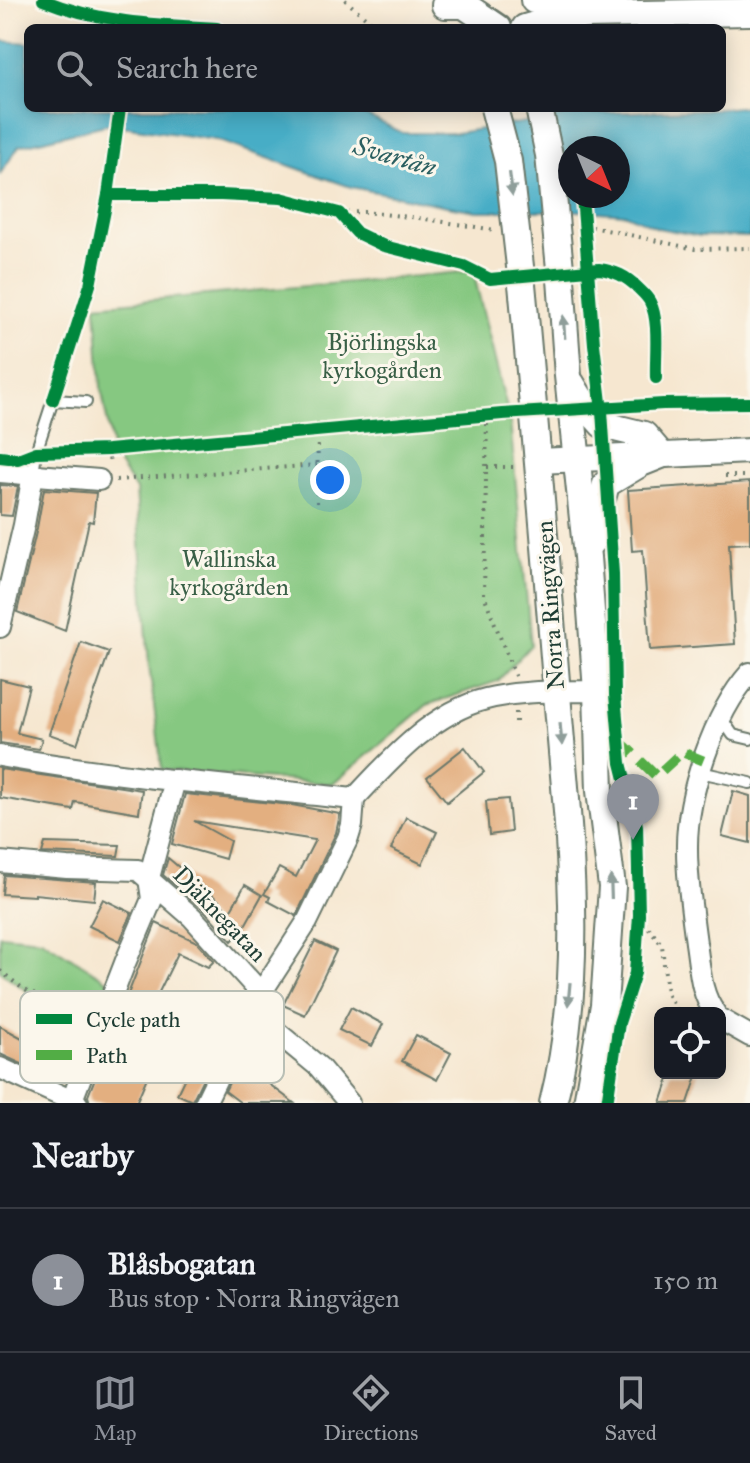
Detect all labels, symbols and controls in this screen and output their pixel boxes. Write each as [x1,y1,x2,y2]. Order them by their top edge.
search box [24,24,726,112]
icon: search [52,46,96,90]
text: Search here [116,50,258,86]
water label: Svartån [349,129,441,183]
north arrow [558,136,630,208]
one-way arrow [505,172,518,197]
one-way arrow [557,314,570,339]
park label: Björlingska kyrkogården [322,327,442,385]
your location [310,460,350,500]
street label: Norra Ringvägen [529,519,571,691]
park label: Wallinska kyrkogården [169,544,289,602]
one-way arrow [554,722,567,747]
pin: 1 [607,774,659,840]
street label: Djäknegatan [167,860,273,968]
one-way arrow [604,874,617,899]
one-way arrow [563,981,576,1006]
legend [20,991,284,1083]
text: Cycle path [86,1006,181,1033]
map controls [654,1007,726,1079]
button: locate [654,1007,726,1079]
text: Path [86,1042,128,1069]
text: Nearby [32,1135,134,1176]
text: Blåsbogatan [108,1246,256,1282]
text: 1 [53,1264,63,1296]
text: 150 m [653,1264,718,1296]
text: Bus stop · Norra Ringvägen [108,1282,399,1314]
tab: Map [93,1371,137,1446]
tab: Directions [323,1371,418,1446]
tab: Saved [605,1371,657,1446]

